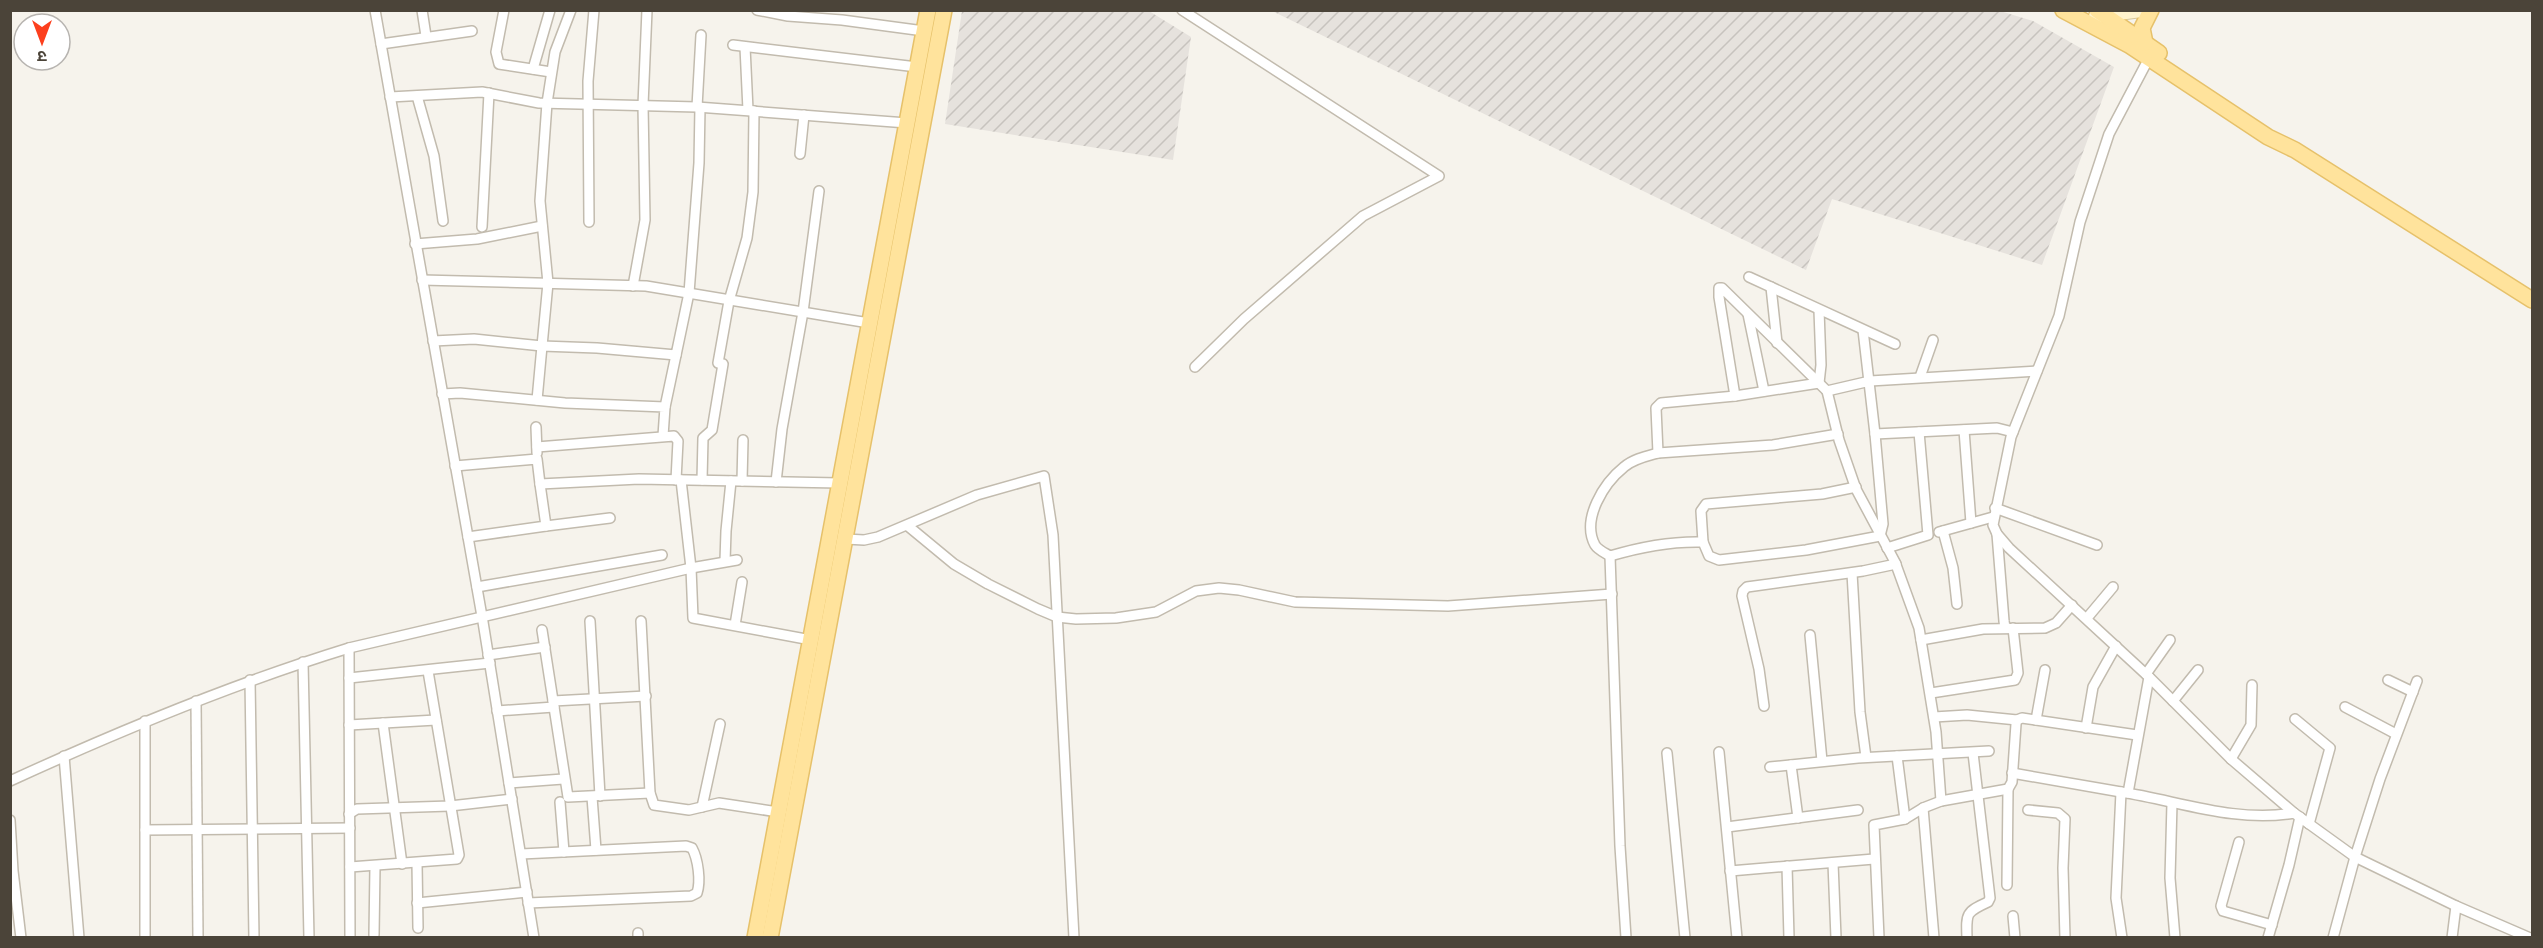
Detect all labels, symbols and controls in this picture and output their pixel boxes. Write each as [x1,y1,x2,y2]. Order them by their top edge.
north arrow [12,12,72,72]
text: उ [37,48,47,67]

